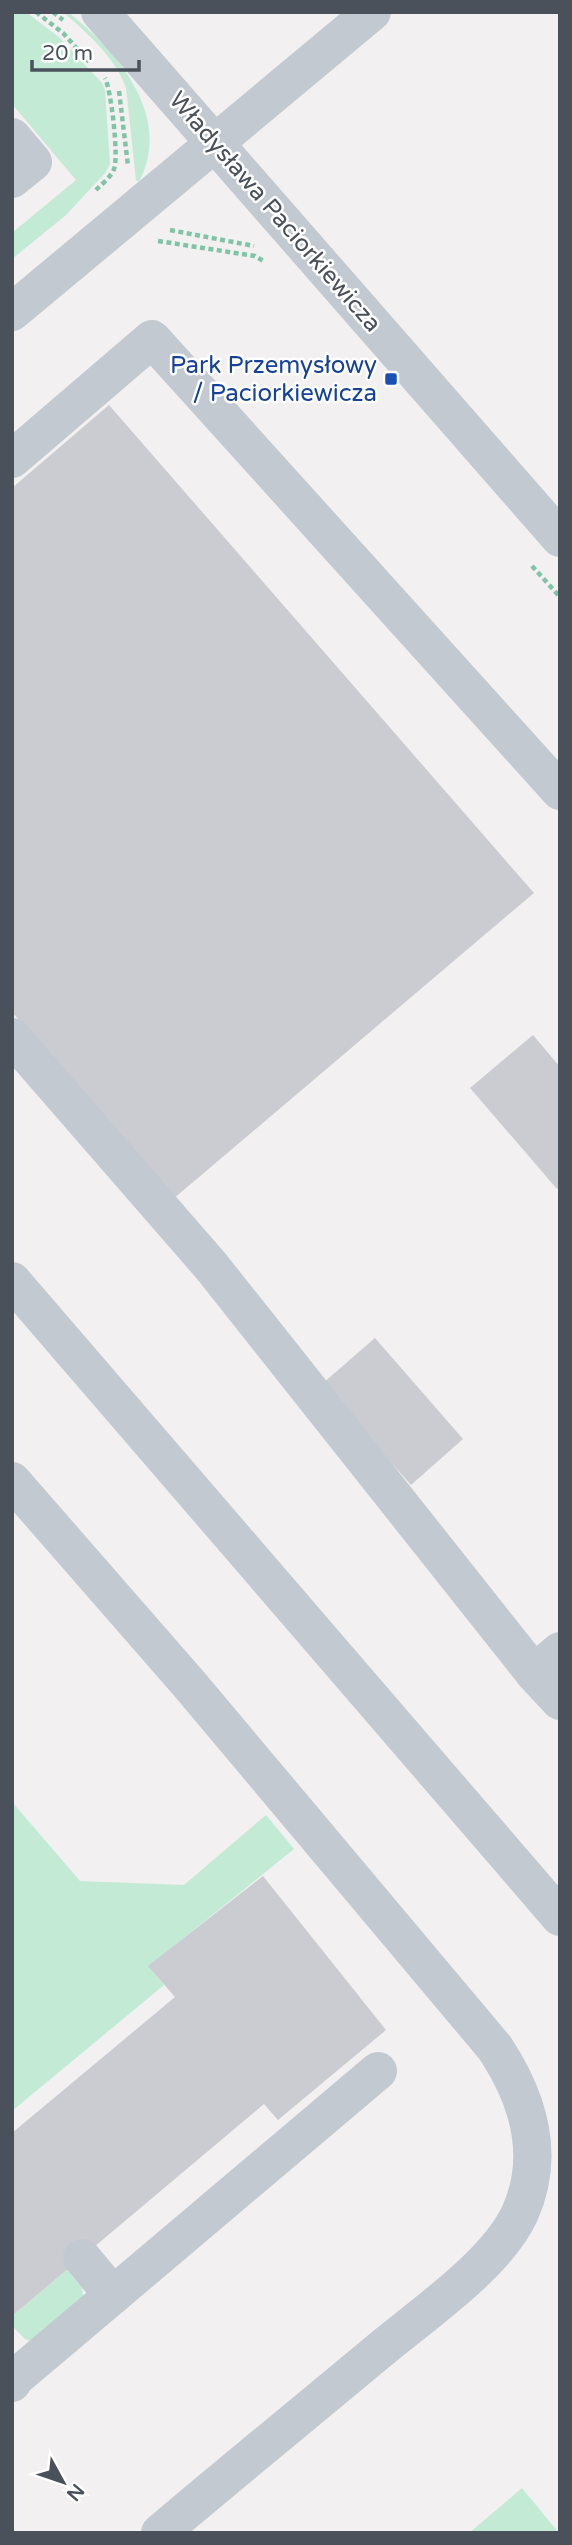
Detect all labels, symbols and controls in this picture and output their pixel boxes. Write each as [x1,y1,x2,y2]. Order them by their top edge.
scale bar [32,28,138,72]
text: 20 m [42,41,93,66]
street label: Władysława Paciorkiewicza [163,86,387,338]
place label: Park Przemysłowy / Paciorkiewicza [170,351,377,408]
marker: Park Przemysłowy / Paciorkiewicza [383,371,399,387]
north arrow [28,2447,98,2517]
text: N [62,2479,89,2505]

